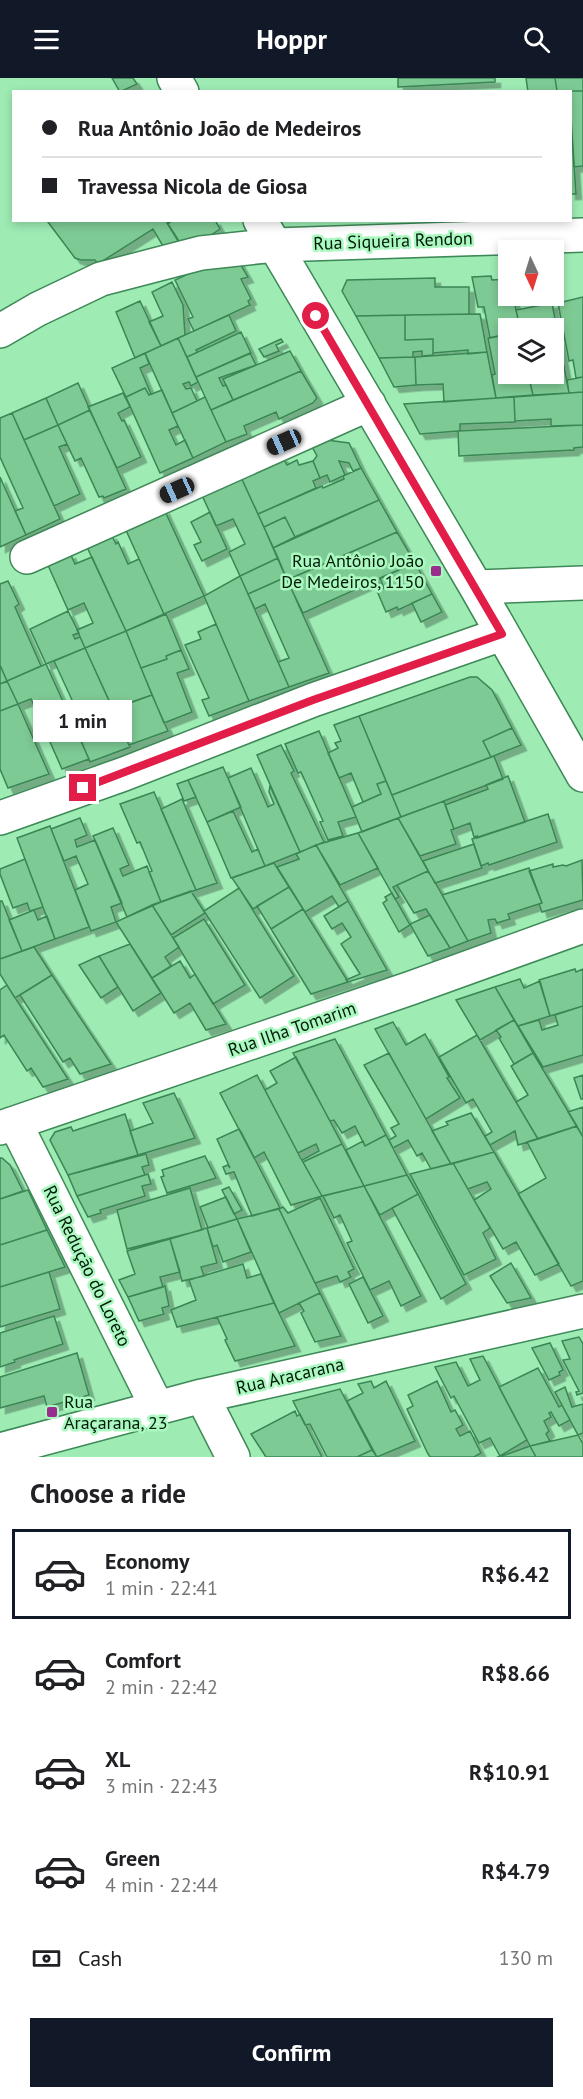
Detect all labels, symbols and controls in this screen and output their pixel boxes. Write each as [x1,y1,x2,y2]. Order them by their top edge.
text: Hoppr [256,22,327,56]
icon: menu [30,23,63,56]
icon: search [520,23,553,56]
text: Rua Antônio João de Medeiros [78,114,361,142]
text: Travessa Nicola de Giosa [78,172,307,200]
street label: Rua Siqueira Rendon [313,226,473,255]
north arrow [498,240,564,306]
map controls [498,240,564,384]
route start [302,302,329,329]
button: layers [498,318,564,384]
car [264,426,304,458]
car [157,474,197,506]
place label: Rua Antônio João De Medeiros, 1150 [281,549,424,593]
marker: Rua Antônio João De Medeiros, 1150 [429,564,443,578]
callout: 1 min [34,701,132,743]
text: 1 min [58,708,107,734]
route end [69,774,96,801]
street label: Rua Ilha Tomarim [225,996,359,1061]
street label: Rua Redução do Loreto [38,1181,137,1350]
street label: Rua Aracarana [234,1352,346,1399]
place label: Rua Araçarana, 23 [64,1390,168,1434]
marker: Rua Araçarana, 23 [45,1405,59,1419]
text: Choose a ride [30,1476,186,1510]
icon: car [33,1547,87,1601]
text: Economy [105,1547,189,1575]
text: R$6.42 [481,1560,550,1588]
text: 1 min · 22:41 [105,1575,218,1601]
icon: car [33,1646,87,1700]
text: Comfort [105,1646,181,1674]
text: R$8.66 [481,1659,550,1687]
text: 2 min · 22:42 [105,1674,218,1700]
icon: car [33,1745,87,1799]
text: XL [105,1745,130,1773]
text: R$10.91 [469,1758,550,1786]
text: 3 min · 22:43 [105,1773,218,1799]
icon: car [33,1844,87,1898]
text: Green [105,1844,160,1872]
text: R$4.79 [481,1857,550,1885]
text: 4 min · 22:44 [105,1872,218,1898]
icon: cash [30,1942,63,1975]
text: Cash [78,1944,122,1972]
text: 130 m [499,1945,553,1971]
button: Confirm [30,2018,553,2087]

